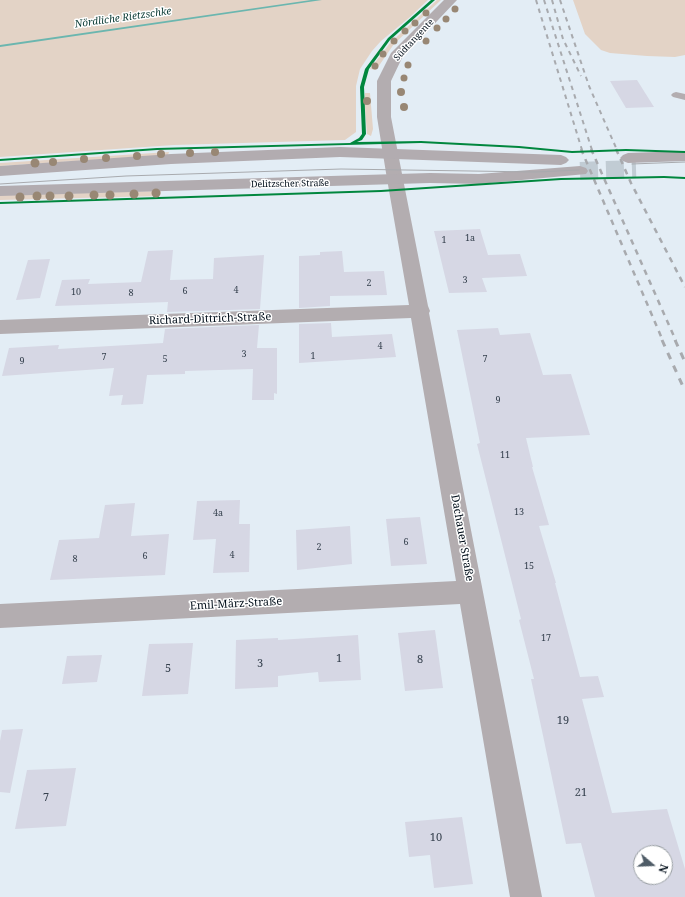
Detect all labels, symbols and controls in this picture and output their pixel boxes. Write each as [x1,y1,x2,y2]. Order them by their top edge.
water label: Nördliche Rietzschke [74,5,172,31]
street label: Südtangente [392,17,436,63]
street label: Delitzscher Straße [251,178,329,190]
house number: 1a [465,233,475,243]
house number: 1 [441,235,447,245]
house number: 3 [462,275,468,285]
house number: 2 [366,278,372,288]
house number: 4 [233,285,239,295]
house number: 6 [182,286,188,296]
house number: 10 [71,287,81,297]
house number: 8 [128,288,134,298]
street label: Richard-Dittrich-Straße [149,310,271,328]
house number: 4 [377,341,383,351]
house number: 3 [241,349,247,359]
house number: 1 [310,351,316,361]
house number: 7 [101,352,107,362]
house number: 5 [162,354,168,364]
house number: 7 [482,354,488,364]
house number: 9 [19,356,25,366]
house number: 9 [495,395,501,405]
house number: 11 [500,450,510,460]
street label: Dachauer Straße [448,494,476,582]
house number: 13 [514,507,524,517]
house number: 4a [213,508,223,518]
house number: 6 [403,537,409,547]
house number: 2 [316,542,322,552]
house number: 4 [229,550,235,560]
house number: 6 [142,551,148,561]
house number: 8 [72,554,78,564]
house number: 15 [524,561,534,571]
street label: Emil-März-Straße [190,595,282,613]
house number: 17 [541,633,551,643]
house number: 1 [336,652,342,666]
house number: 8 [417,653,423,667]
house number: 3 [257,657,263,671]
house number: 5 [165,662,171,676]
house number: 19 [557,714,569,728]
house number: 21 [575,786,587,800]
house number: 7 [43,791,49,805]
house number: 10 [430,831,442,845]
north arrow [633,845,673,885]
text: N [655,862,672,875]

